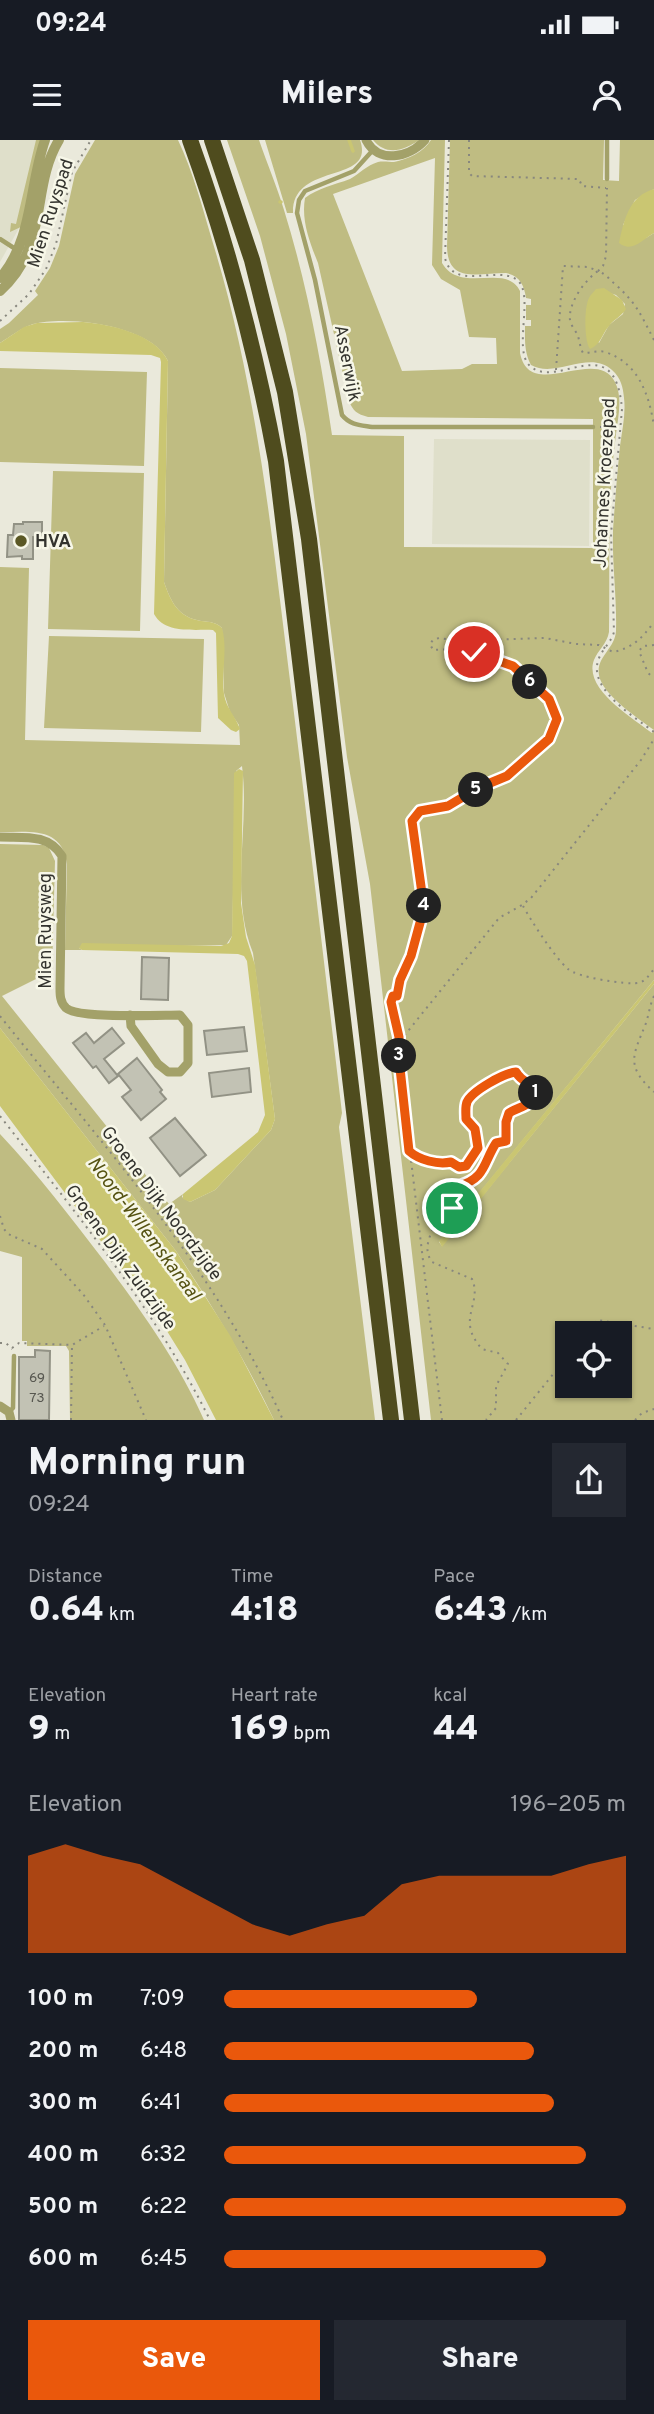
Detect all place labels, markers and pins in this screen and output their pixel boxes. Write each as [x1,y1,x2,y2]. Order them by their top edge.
place label: HVA [35,531,71,554]
marker: HVA [13,533,29,549]
pin [444,622,504,682]
pin: 6 [512,664,548,700]
pin: 5 [458,772,494,808]
pin: 4 [406,888,442,924]
pin: 3 [382,1038,416,1074]
pin: 1 [518,1076,554,1110]
pin [422,1178,482,1238]

